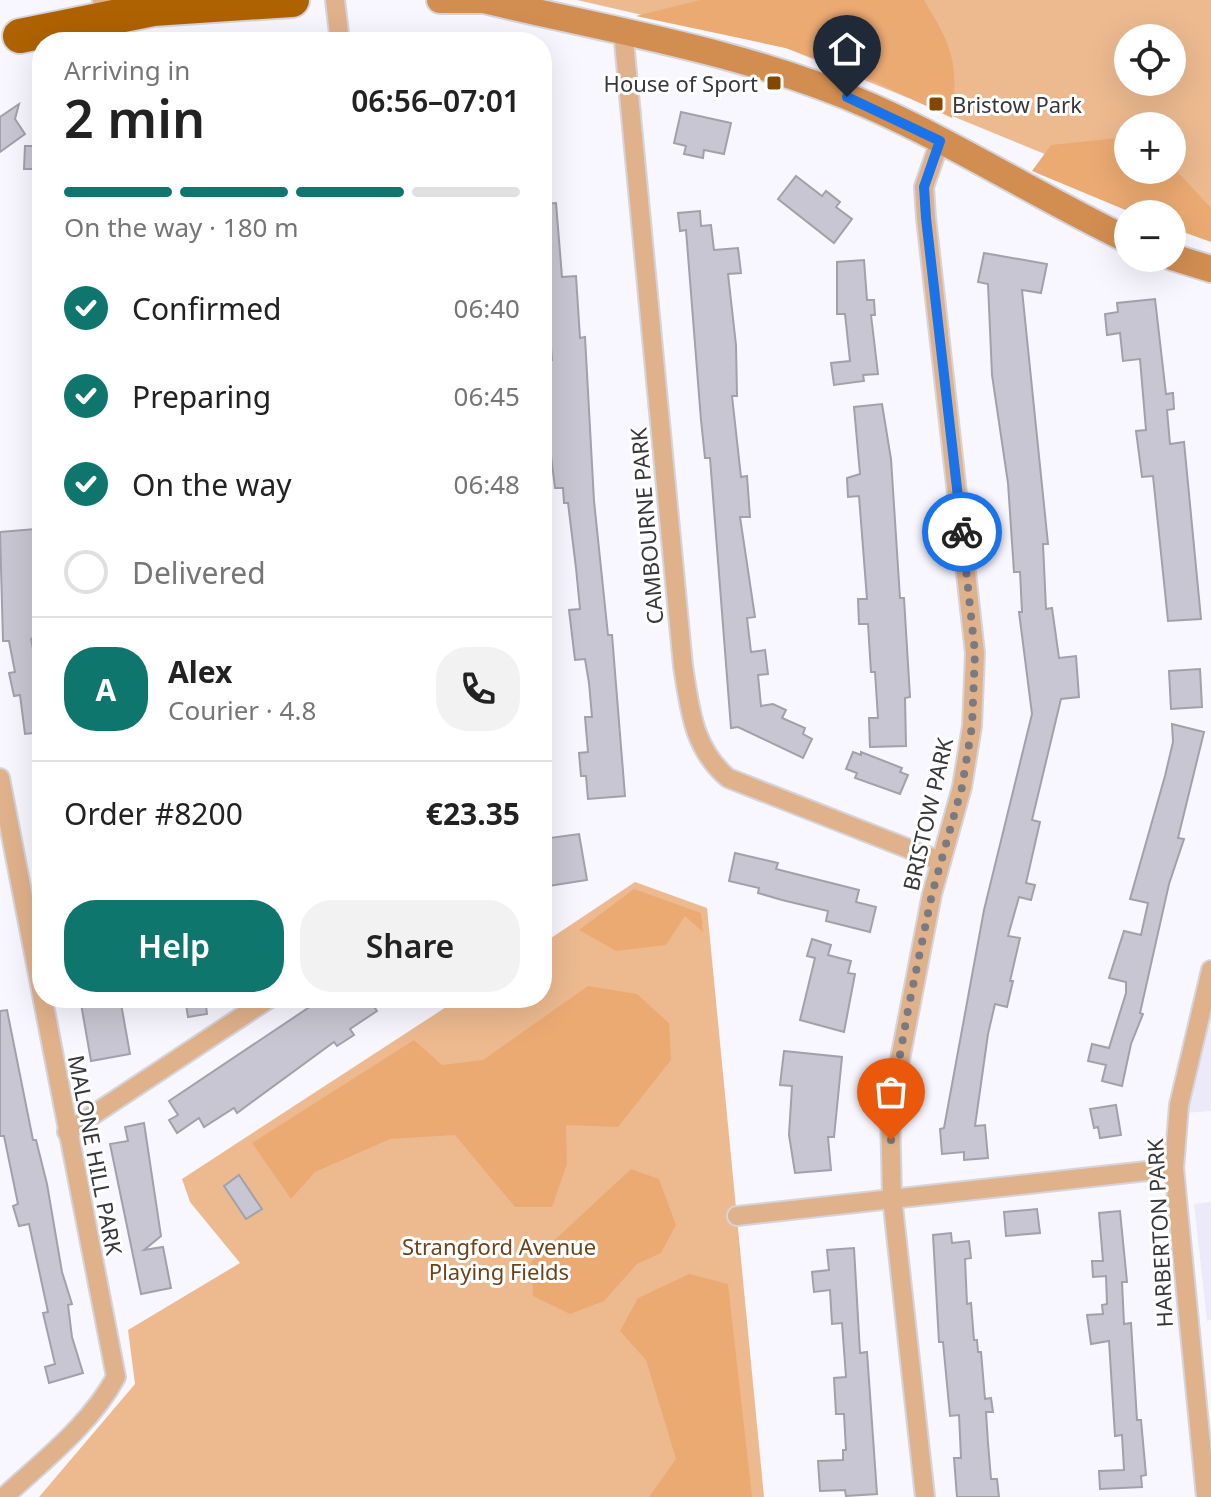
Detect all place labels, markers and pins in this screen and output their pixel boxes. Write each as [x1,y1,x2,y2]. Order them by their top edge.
pin [813,15,881,97]
place label: House of Sport [604,68,758,98]
marker: House of Sport [765,74,783,92]
place label: Bristow Park [952,89,1082,119]
marker: Bristow Park [927,95,945,113]
pin [857,1058,925,1140]

